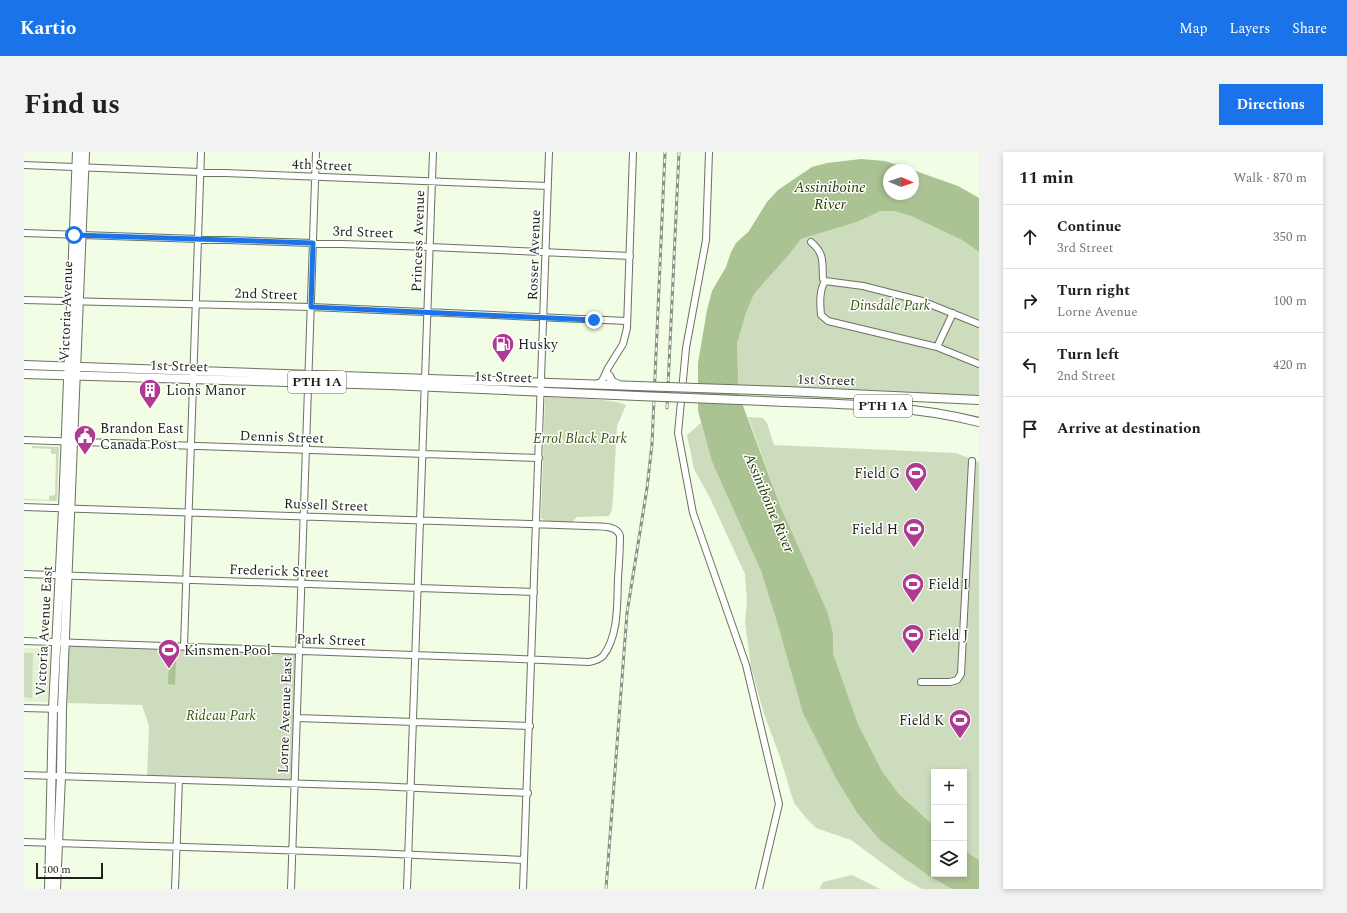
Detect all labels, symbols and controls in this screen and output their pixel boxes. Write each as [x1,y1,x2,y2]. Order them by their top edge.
text: Kartio [20,14,76,43]
text: Map [1179,18,1208,39]
text: Layers [1230,18,1270,39]
text: Share [1292,18,1327,39]
text: Find us [24,83,120,126]
button: Directions [1219,84,1323,125]
street label: 4th Street [291,153,353,177]
north arrow [883,164,919,200]
text: 11 min [1019,165,1074,191]
text: Walk · 870 m [1233,168,1307,188]
water label: Assiniboine River [793,176,866,216]
street label: Princess Avenue [406,189,430,292]
street label: Rosser Avenue [522,209,546,301]
text: Continue [1057,215,1122,238]
street label: 3rd Street [332,220,394,244]
route start [65,226,83,244]
icon: ahead [1019,226,1041,248]
text: 350 m [1273,227,1307,247]
text: 3rd Street [1057,238,1113,258]
street label: Victoria Avenue [54,260,78,362]
text: Turn right [1057,279,1130,302]
street label: 2nd Street [234,282,298,306]
icon: right [1019,290,1041,312]
text: 100 m [1273,291,1307,311]
park label: Dinsdale Park [850,295,931,316]
text: Lorne Avenue [1057,302,1137,322]
route end [585,311,603,329]
fuel station icon: Husky [490,331,516,364]
place label: Husky [518,334,559,355]
text: Turn left [1057,343,1119,366]
street label: 1st Street [150,354,208,378]
icon: left [1019,354,1041,376]
text: 420 m [1273,355,1307,375]
street label: 1st Street [474,365,532,389]
text: 2nd Street [1057,366,1116,386]
street label: 1st Street [797,368,855,392]
road number: PTH 1A [288,371,346,393]
building icon: Lions Manor [137,377,163,410]
place label: Lions Manor [166,380,246,401]
road number: PTH 1A [854,395,912,417]
text: Arrive at destination [1057,417,1201,440]
place label: Brandon East Canada Post [100,418,184,455]
icon: arrive [1019,418,1041,440]
public building icon: Brandon East Canada Post [72,423,98,456]
street label: Dennis Street [239,425,325,449]
park label: Errol Black Park [533,428,627,449]
water label: Assiniboine River [737,448,801,557]
sports icon: Field G [903,460,929,493]
place label: Field G [854,463,900,484]
street label: Russell Street [284,493,369,517]
sports icon: Field H [901,516,927,549]
place label: Field H [852,519,898,540]
street label: Frederick Street [229,559,329,583]
street label: Victoria Avenue East [30,565,58,697]
sports icon: Field I [900,571,926,604]
place label: Field I [928,574,969,595]
sports icon: Field J [900,622,926,655]
place label: Field J [928,625,969,646]
street label: Park Street [296,628,366,652]
sports icon: Kinsmen Pool [156,637,182,670]
place label: Kinsmen Pool [184,640,271,661]
street label: Lorne Avenue East [272,656,298,774]
park label: Rideau Park [186,705,257,726]
sports icon: Field K [947,707,973,740]
place label: Field K [899,710,944,731]
map controls [931,769,967,877]
button: + [931,769,967,805]
button: − [931,805,967,841]
button: layers [931,841,967,877]
scale bar [36,861,103,880]
text: 100 m [42,861,71,878]

